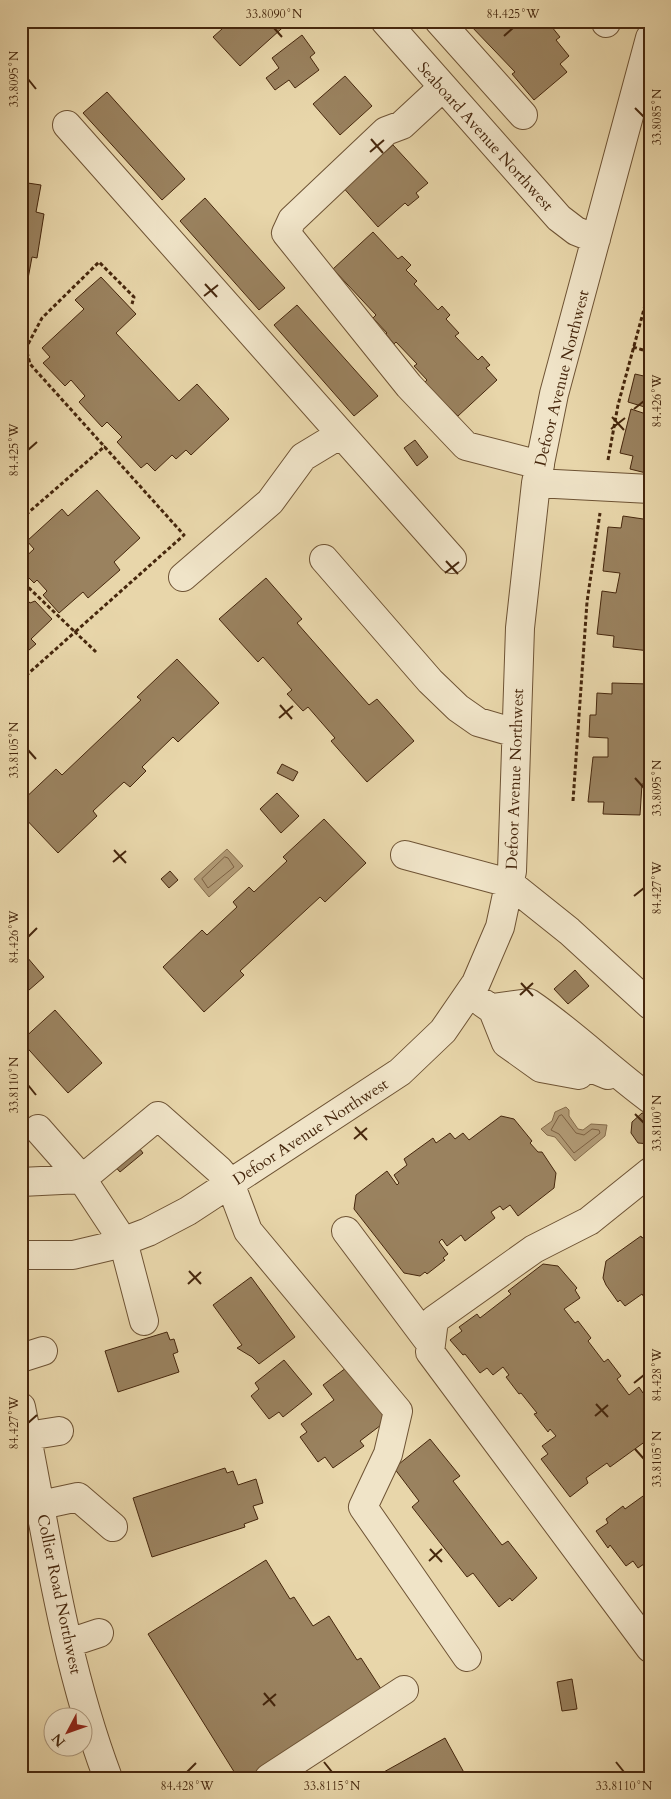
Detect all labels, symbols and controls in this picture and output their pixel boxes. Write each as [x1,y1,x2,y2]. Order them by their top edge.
text: 33.8090°N [246,6,303,22]
text: 84.425°W [486,6,540,22]
text: 33.8095°N [6,50,22,107]
street label: Seaboard Avenue Northwest [412,57,558,216]
text: 33.8085°N [649,88,665,145]
street label: Defoor Avenue Northwest [529,288,595,469]
text: 84.426°W [649,374,665,428]
text: 84.425°W [6,423,22,477]
street label: Defoor Avenue Northwest [501,688,529,870]
text: 33.8105°N [6,721,22,778]
text: 33.8095°N [649,759,665,816]
text: 84.427°W [649,861,665,915]
text: 84.426°W [6,910,22,964]
text: 33.8110°N [6,1056,22,1113]
street label: Defoor Avenue Northwest [229,1073,393,1190]
text: 33.8100°N [649,1094,665,1151]
text: 84.428°W [649,1348,665,1402]
text: 84.427°W [6,1396,22,1450]
text: 33.8105°N [649,1430,665,1487]
street label: Collier Road Northwest [31,1512,87,1676]
north arrow [42,1706,92,1756]
text: N [47,1729,70,1751]
text: 84.428°W [160,1778,214,1794]
text: 33.8115°N [304,1778,361,1794]
text: 33.8110°N [596,1778,653,1794]

